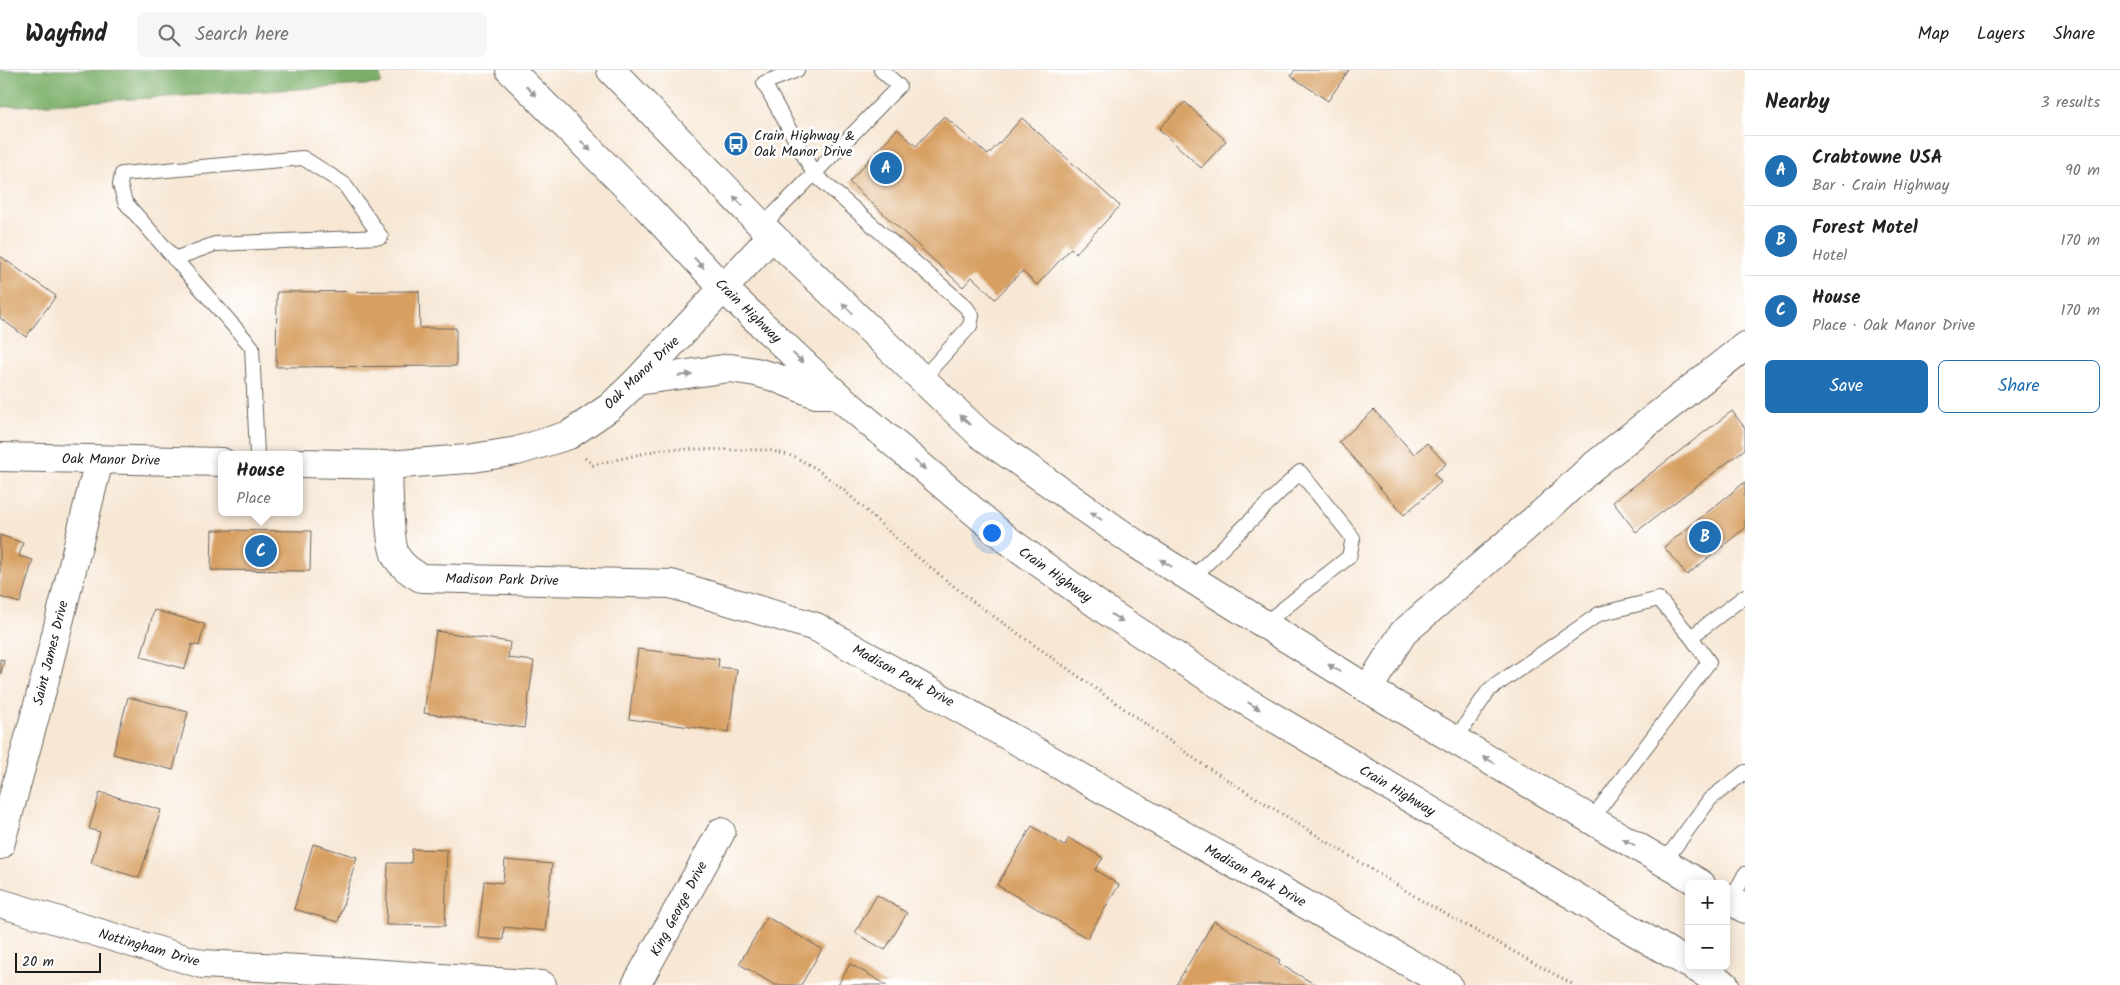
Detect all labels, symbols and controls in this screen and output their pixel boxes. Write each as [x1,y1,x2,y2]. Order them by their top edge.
search box [137,12,487,57]
text: Wayfind [25,15,107,54]
text: Search here [195,20,289,50]
text: Map [1918,20,1949,49]
text: Layers [1977,20,2025,49]
text: Share [2053,20,2095,49]
icon: search [155,21,183,49]
one-way arrow [525,85,537,97]
text: Nearby [1765,86,1830,119]
text: 3 results [2041,90,2100,115]
place label: Crain Highway & Oak Manor Drive [754,125,855,163]
bus stop icon: Crain Highway & Oak Manor Drive [723,131,749,157]
one-way arrow [580,140,592,152]
text: Crabtowne USA [1812,143,1943,173]
pin: A [870,149,902,187]
text: A [1776,158,1786,183]
text: 90 m [2065,158,2100,183]
text: Bar · Crain Highway [1812,173,1949,198]
one-way arrow [732,196,744,208]
text: Forest Motel [1812,213,1918,243]
text: B [1776,228,1786,253]
text: 170 m [2060,228,2100,253]
text: Hotel [1812,243,1847,268]
one-way arrow [693,257,705,269]
street label: Crain Highway [710,273,787,349]
text: House [1812,283,1860,313]
text: C [1776,298,1786,323]
text: 170 m [2060,298,2100,323]
one-way arrow [842,302,854,314]
text: Place · Oak Manor Drive [1812,313,1975,338]
street label: Oak Manor Drive [599,330,685,415]
one-way arrow [791,352,803,364]
button: Save [1765,360,1928,413]
button: Share [1938,360,2100,413]
one-way arrow [677,371,693,379]
one-way arrow [959,414,971,426]
street label: Oak Manor Drive [62,448,161,472]
popup [218,451,303,516]
text: House [236,456,285,486]
one-way arrow [913,460,926,471]
text: Place [236,486,271,511]
one-way arrow [1089,511,1103,521]
pin: B [1689,518,1721,556]
your location [979,520,1005,546]
pin: C [245,532,277,570]
street label: Crain Highway [1014,541,1097,609]
one-way arrow [1160,559,1173,568]
street label: Madison Park Drive [445,568,560,592]
street label: Saint James Drive [27,598,75,708]
one-way arrow [1111,613,1124,623]
street label: Madison Park Drive [848,639,959,713]
one-way arrow [1327,663,1340,673]
one-way arrow [1247,702,1260,711]
one-way arrow [1482,755,1495,764]
street label: Crain Highway [1355,760,1440,823]
one-way arrow [1622,837,1636,846]
street label: Madison Park Drive [1200,839,1311,913]
street label: King George Drive [645,857,714,960]
map controls [1685,880,1730,970]
button: + [1685,880,1730,925]
street label: Nottingham Drive [96,923,203,973]
button: − [1685,925,1730,970]
scale bar [15,950,101,973]
text: 20 m [22,951,54,973]

